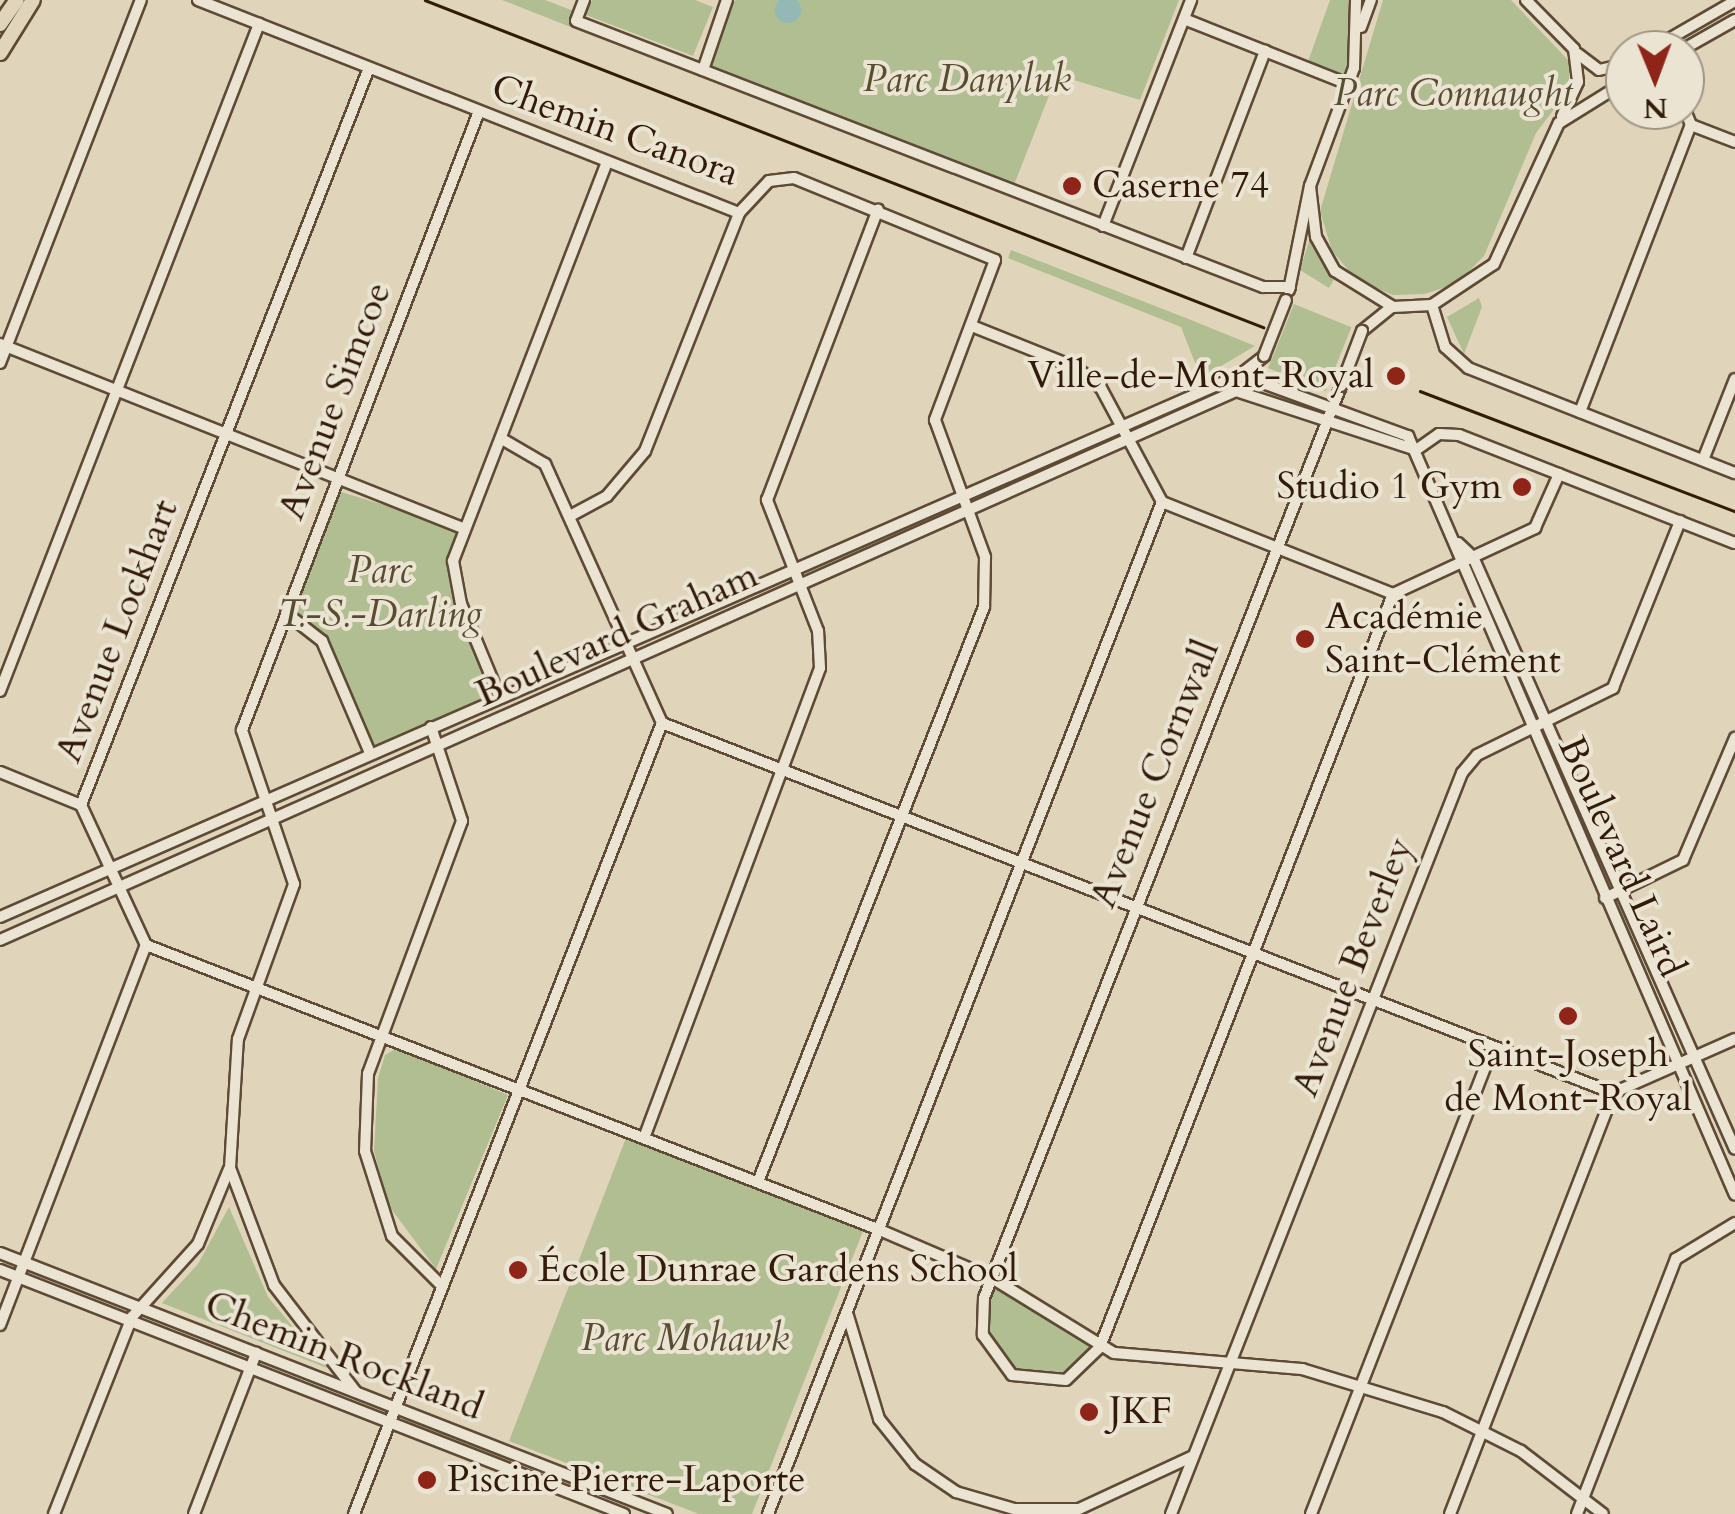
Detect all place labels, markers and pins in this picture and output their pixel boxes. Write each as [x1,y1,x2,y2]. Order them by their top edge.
place label: Caserne 74 [1092,163,1269,209]
marker: Caserne 74 [1061,175,1083,197]
place label: Ville-de-Mont-Royal [1028,353,1374,399]
marker: Ville-de-Mont-Royal [1383,363,1409,389]
place label: Studio 1 Gym [1276,464,1502,510]
marker: Studio 1 Gym [1511,476,1533,498]
place label: Académie Saint-Clément [1325,594,1561,684]
marker: Académie Saint-Clément [1294,628,1316,650]
marker: Saint-Joseph de Mont-Royal [1557,1005,1579,1027]
place label: Saint-Joseph de Mont-Royal [1444,1032,1692,1122]
place label: École Dunrae Gardens School [538,1247,1018,1293]
marker: École Dunrae Gardens School [507,1259,529,1281]
place label: JKF [1109,1389,1172,1435]
marker: JKF [1078,1401,1100,1423]
place label: Piscine Pierre-Laporte [447,1457,806,1503]
marker: Piscine Pierre-Laporte [416,1469,438,1491]

